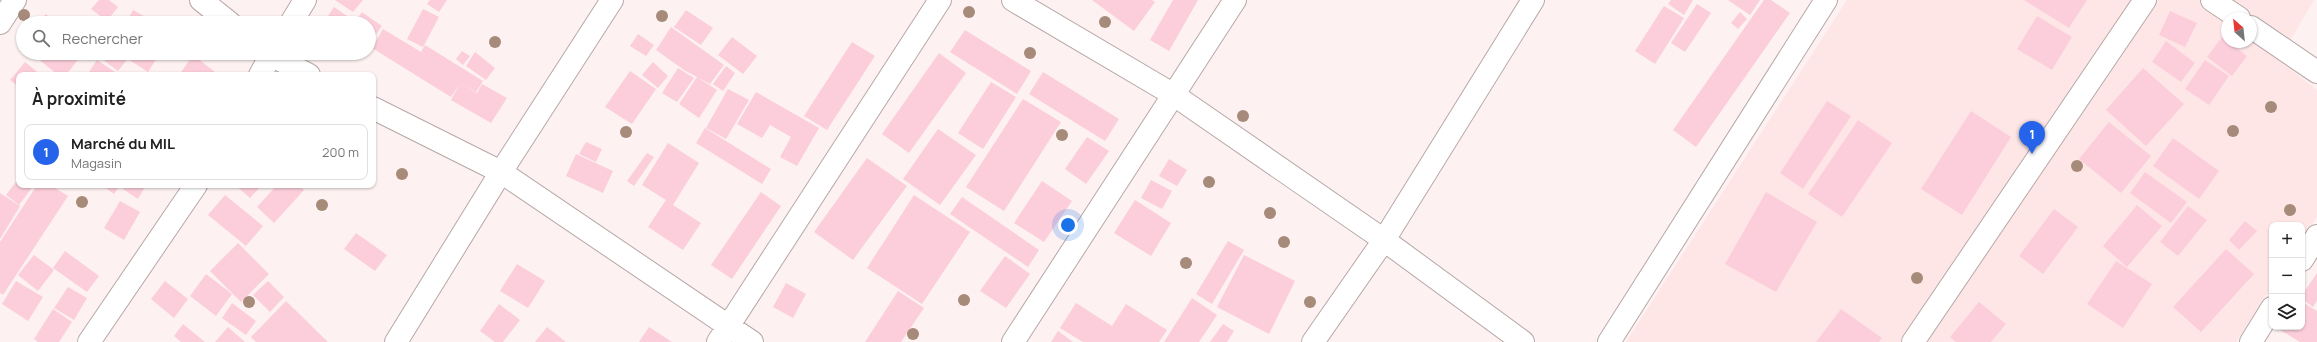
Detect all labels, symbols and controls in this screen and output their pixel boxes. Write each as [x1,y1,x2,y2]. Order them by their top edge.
north arrow [2221,12,2257,48]
search box [16,16,376,60]
icon: search [30,27,52,49]
text: Rechercher [62,28,143,49]
text: À proximité [32,87,126,110]
pin: 1 [2019,121,2045,154]
text: Marché du MIL [71,133,175,154]
text: 1 [43,143,49,161]
text: 200 m [322,143,359,161]
text: Magasin [71,154,122,172]
your location [1058,215,1078,235]
map controls [2269,222,2305,330]
button: + [2269,222,2305,258]
button: − [2269,258,2305,294]
button: layers [2269,294,2305,330]

